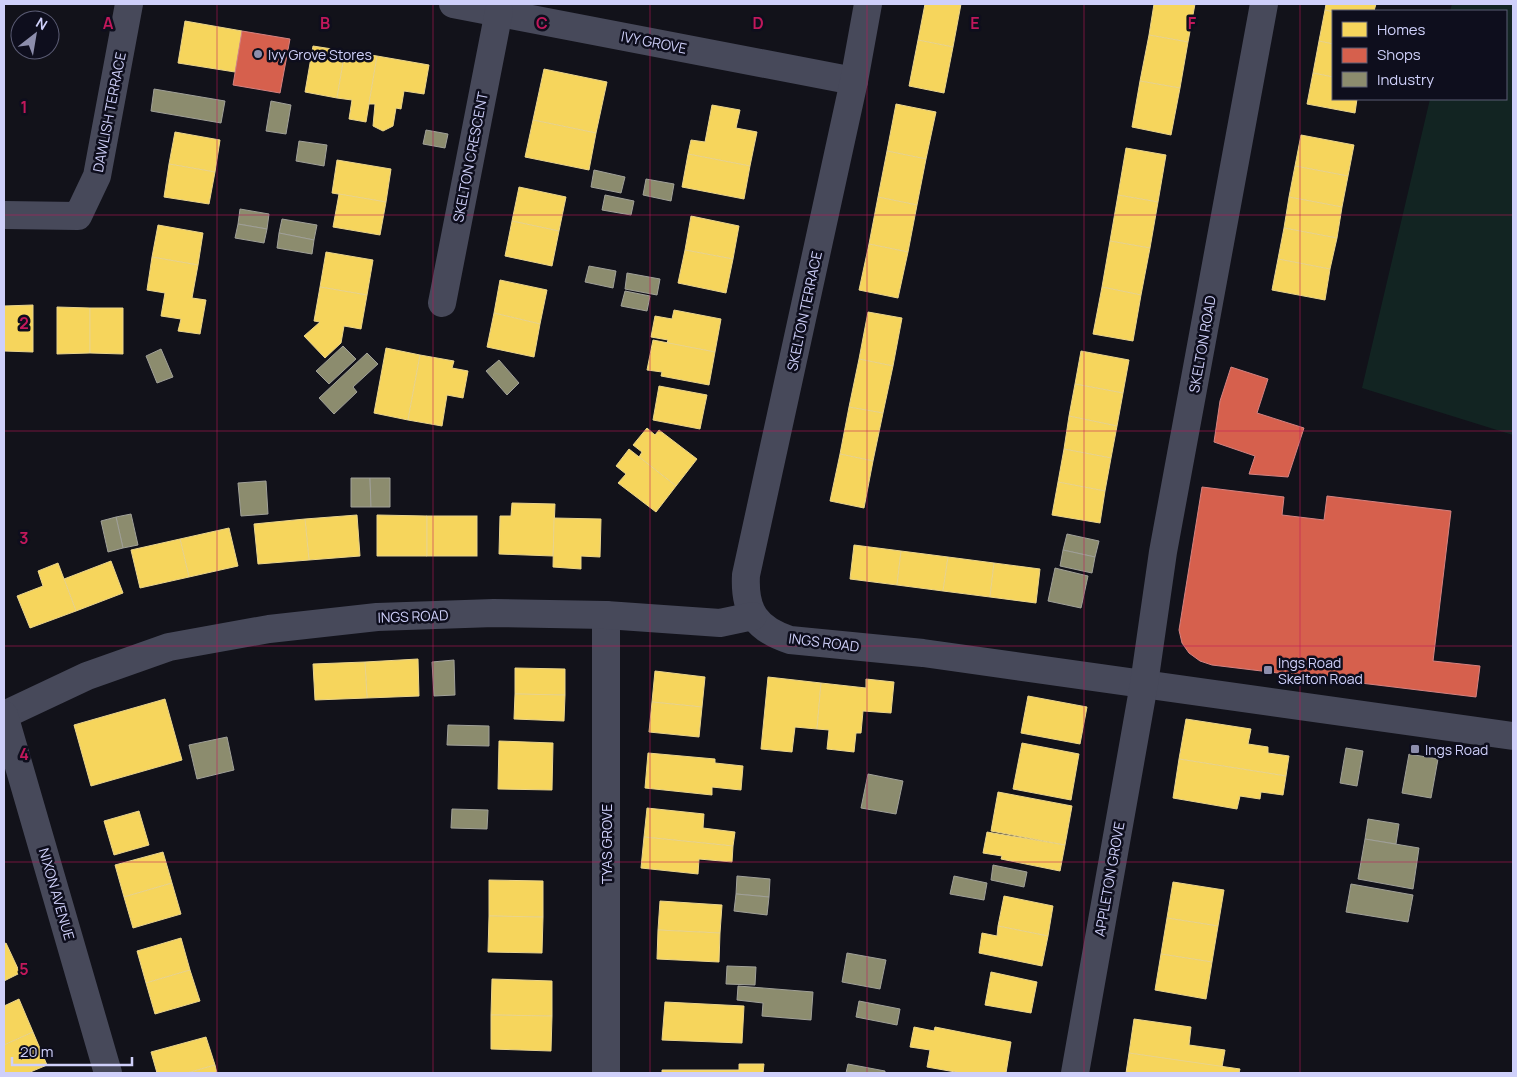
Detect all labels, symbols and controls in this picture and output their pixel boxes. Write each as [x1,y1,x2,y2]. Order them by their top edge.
north arrow [10,10,60,60]
legend [1332,10,1507,100]
text: A [103,12,114,34]
text: B [320,12,330,34]
text: C [536,12,548,34]
text: D [752,12,764,34]
text: E [970,12,980,34]
text: F [1188,12,1197,34]
text: N [33,13,51,34]
text: Homes [1377,19,1426,40]
street label: IVY GROVE [620,26,689,58]
text: Shops [1377,44,1421,65]
place label: Ivy Grove Stores [268,45,372,64]
marker: Ivy Grove Stores [252,48,264,60]
street label: DAWLISH TERRACE [88,50,130,174]
text: Industry [1377,69,1434,90]
street label: SKELTON CRESCENT [448,89,492,224]
text: 1 [20,96,28,118]
street label: SKELTON TERRACE [782,249,826,373]
street label: SKELTON ROAD [1184,294,1220,394]
text: 2 [19,312,29,334]
text: 3 [19,527,29,549]
street label: INGS ROAD [377,605,449,627]
street label: INGS ROAD [788,628,860,656]
place label: Ings Road Skelton Road [1278,653,1363,688]
marker: Ings Road Skelton Road [1262,664,1274,676]
place label: Ings Road [1425,740,1488,759]
text: 4 [19,743,29,765]
marker: Ings Road [1409,743,1421,755]
street label: TYAS GROVE [597,804,616,884]
street label: APPLETON GROVE [1090,820,1128,938]
street label: NIXON AVENUE [35,846,79,942]
text: 5 [19,958,29,980]
scale bar [12,1034,132,1066]
text: 20 m [20,1041,53,1062]

